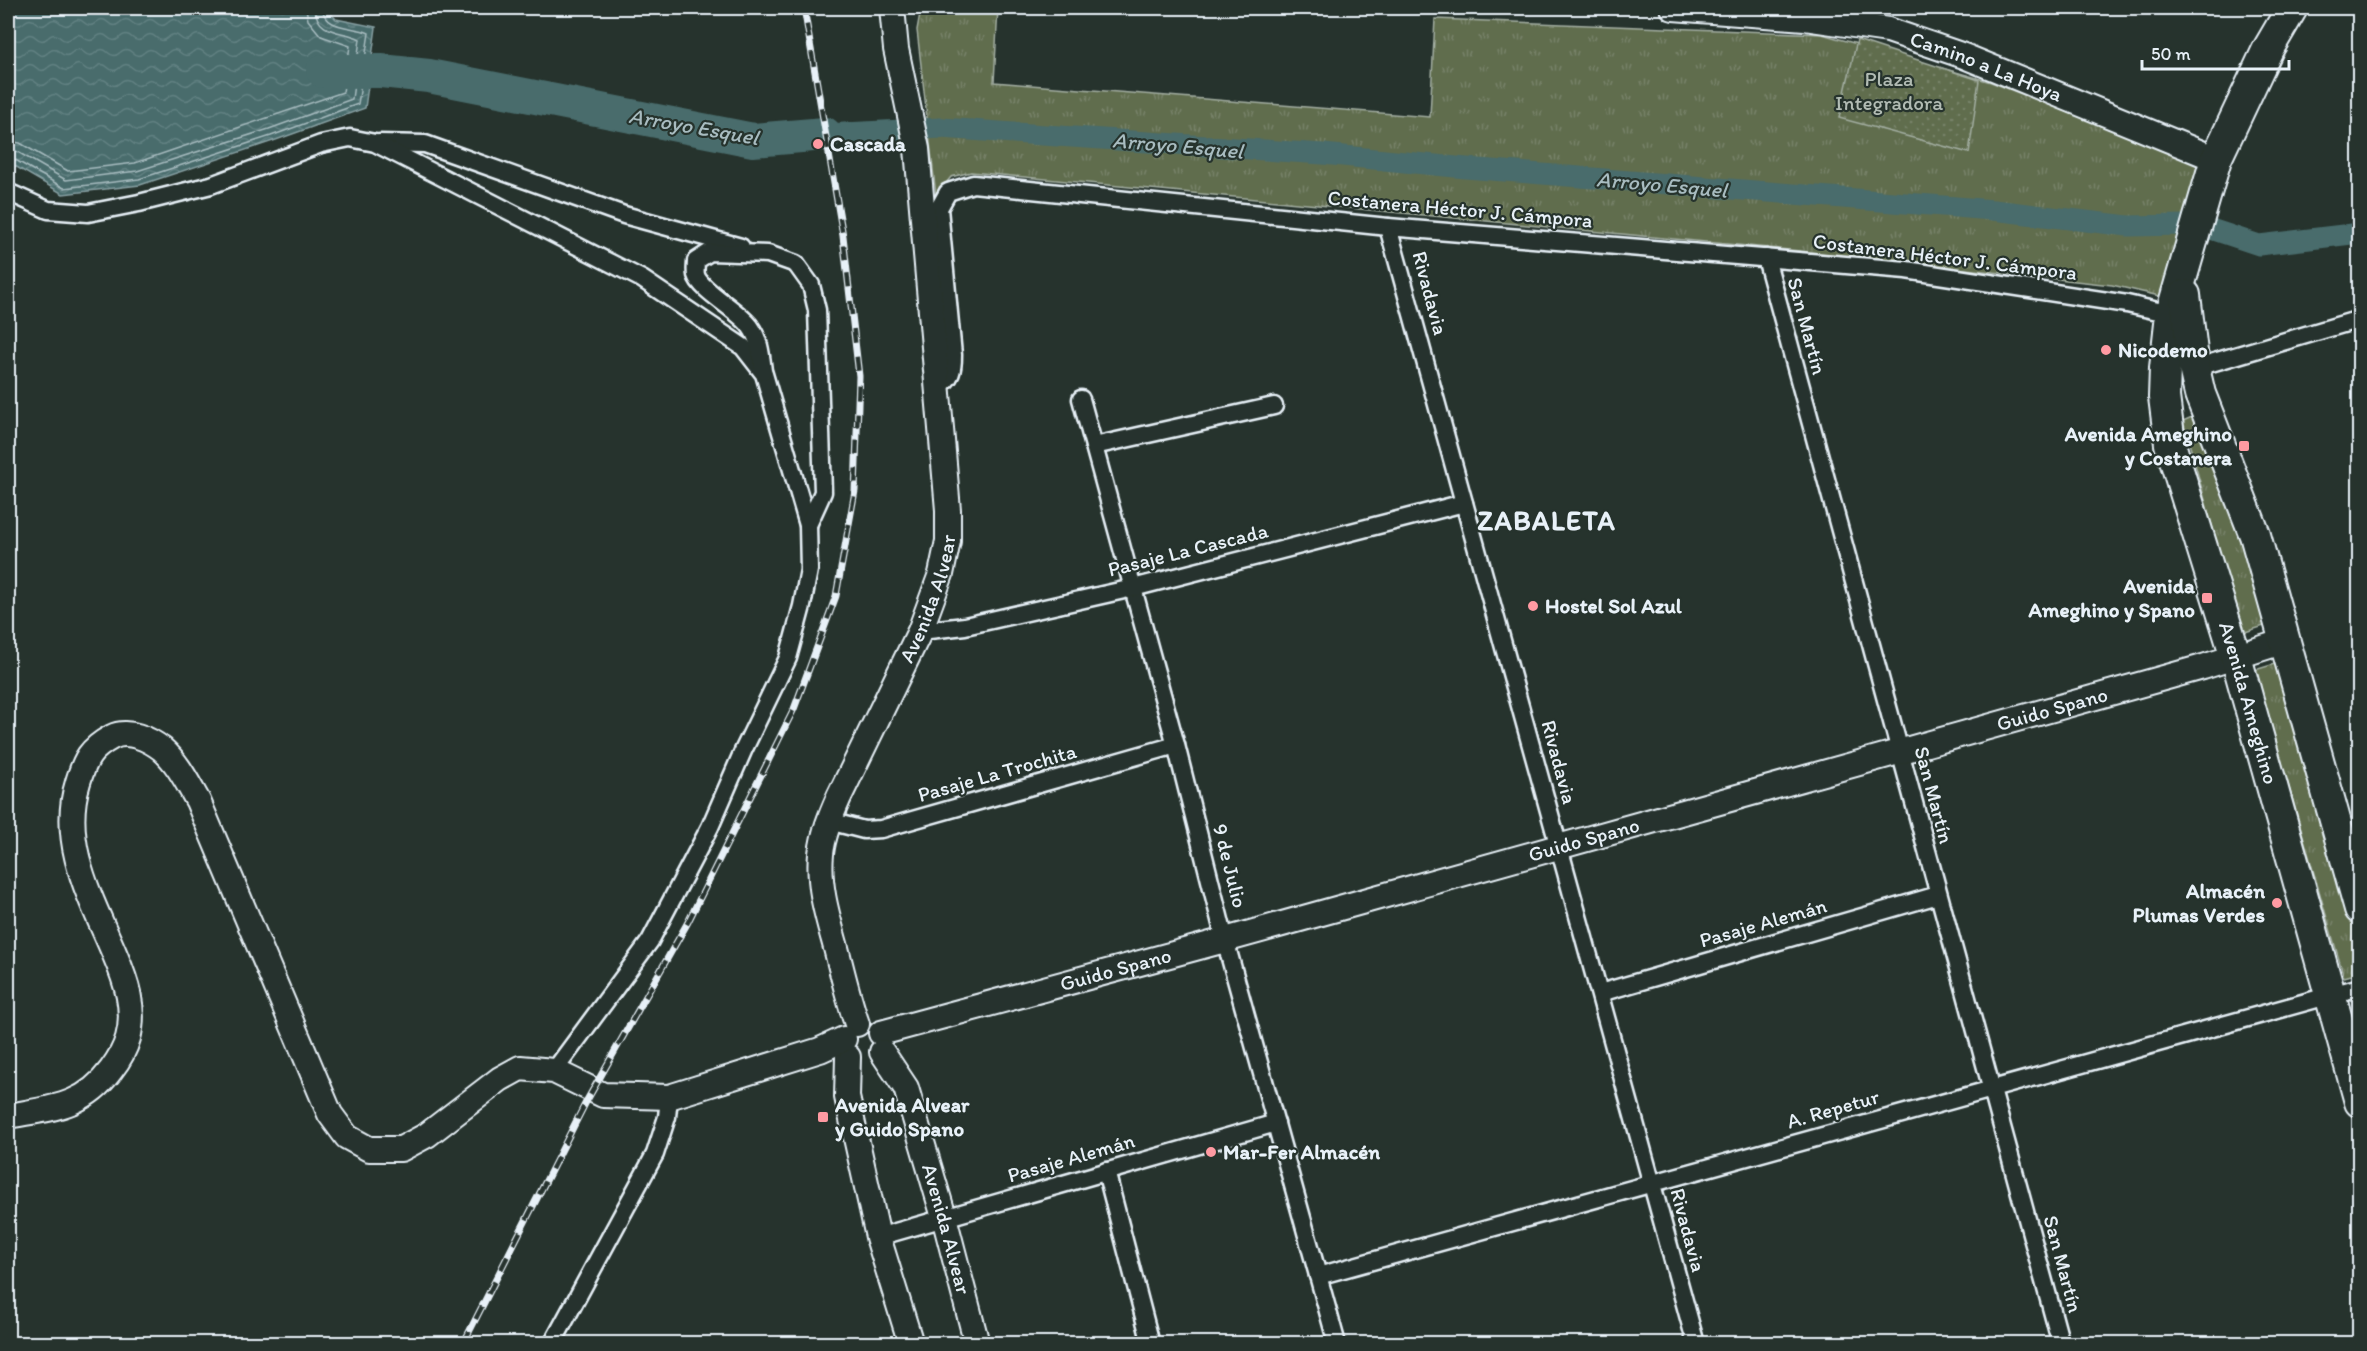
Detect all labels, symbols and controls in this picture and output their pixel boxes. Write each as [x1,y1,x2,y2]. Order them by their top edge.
street label: Camino a La Hoya [1907,25,2066,107]
scale bar [2142,33,2289,71]
text: 50 m [2151,43,2191,65]
park label: Plaza Integradora [1835,66,1943,115]
water label: Arroyo Esquel [627,102,763,151]
water label: Arroyo Esquel [1112,126,1246,165]
place label: Cascada [830,131,907,156]
marker: Cascada [811,137,825,151]
water label: Arroyo Esquel [1596,165,1730,204]
street label: Costanera Héctor J. Cámpora [1327,184,1593,233]
street label: Costanera Héctor J. Cámpora [1812,228,2078,285]
street label: Rivadavia [1407,248,1454,337]
street label: San Martín [1783,274,1832,377]
place label: Nicodemo [2118,337,2208,362]
marker: Nicodemo [2099,343,2113,357]
place label: Avenida Ameghino y Costanera [2064,421,2233,471]
marker: Avenida Ameghino y Costanera [2237,439,2251,453]
district label: ZABALETA [1478,504,1616,537]
street label: Pasaje La Cascada [1105,518,1271,582]
street label: Avenida Alvear [894,534,960,666]
place label: Avenida Ameghino y Spano [2027,573,2196,623]
marker: Avenida Ameghino y Spano [2200,591,2214,605]
place label: Hostel Sol Azul [1545,593,1683,618]
marker: Hostel Sol Azul [1526,599,1540,613]
street label: Avenida Ameghino [2214,619,2284,787]
street label: Guido Spano [1994,681,2110,736]
street label: Rivadavia [1536,717,1583,806]
street label: Pasaje La Trochita [915,738,1079,807]
street label: San Martín [1910,743,1959,846]
street label: Guido Spano [1525,812,1642,867]
street label: 9 de Julio [1208,821,1253,910]
place label: Almacén Plumas Verdes [2133,878,2265,927]
street label: Pasaje Alemán [1696,892,1829,953]
marker: Almacén Plumas Verdes [2270,896,2284,910]
street label: Guido Spano [1057,942,1174,996]
street label: A. Repetur [1784,1083,1883,1134]
place label: Avenida Alvear y Guido Spano [834,1092,970,1142]
marker: Avenida Alvear y Guido Spano [816,1110,830,1124]
street label: Pasaje Alemán [1004,1127,1137,1188]
place label: Mar-Fer Almacén [1223,1139,1380,1164]
marker: Mar-Fer Almacén [1204,1145,1218,1159]
street label: Avenida Alvear [917,1161,977,1298]
street label: Rivadavia [1665,1185,1712,1274]
street label: San Martín [2039,1212,2088,1315]

